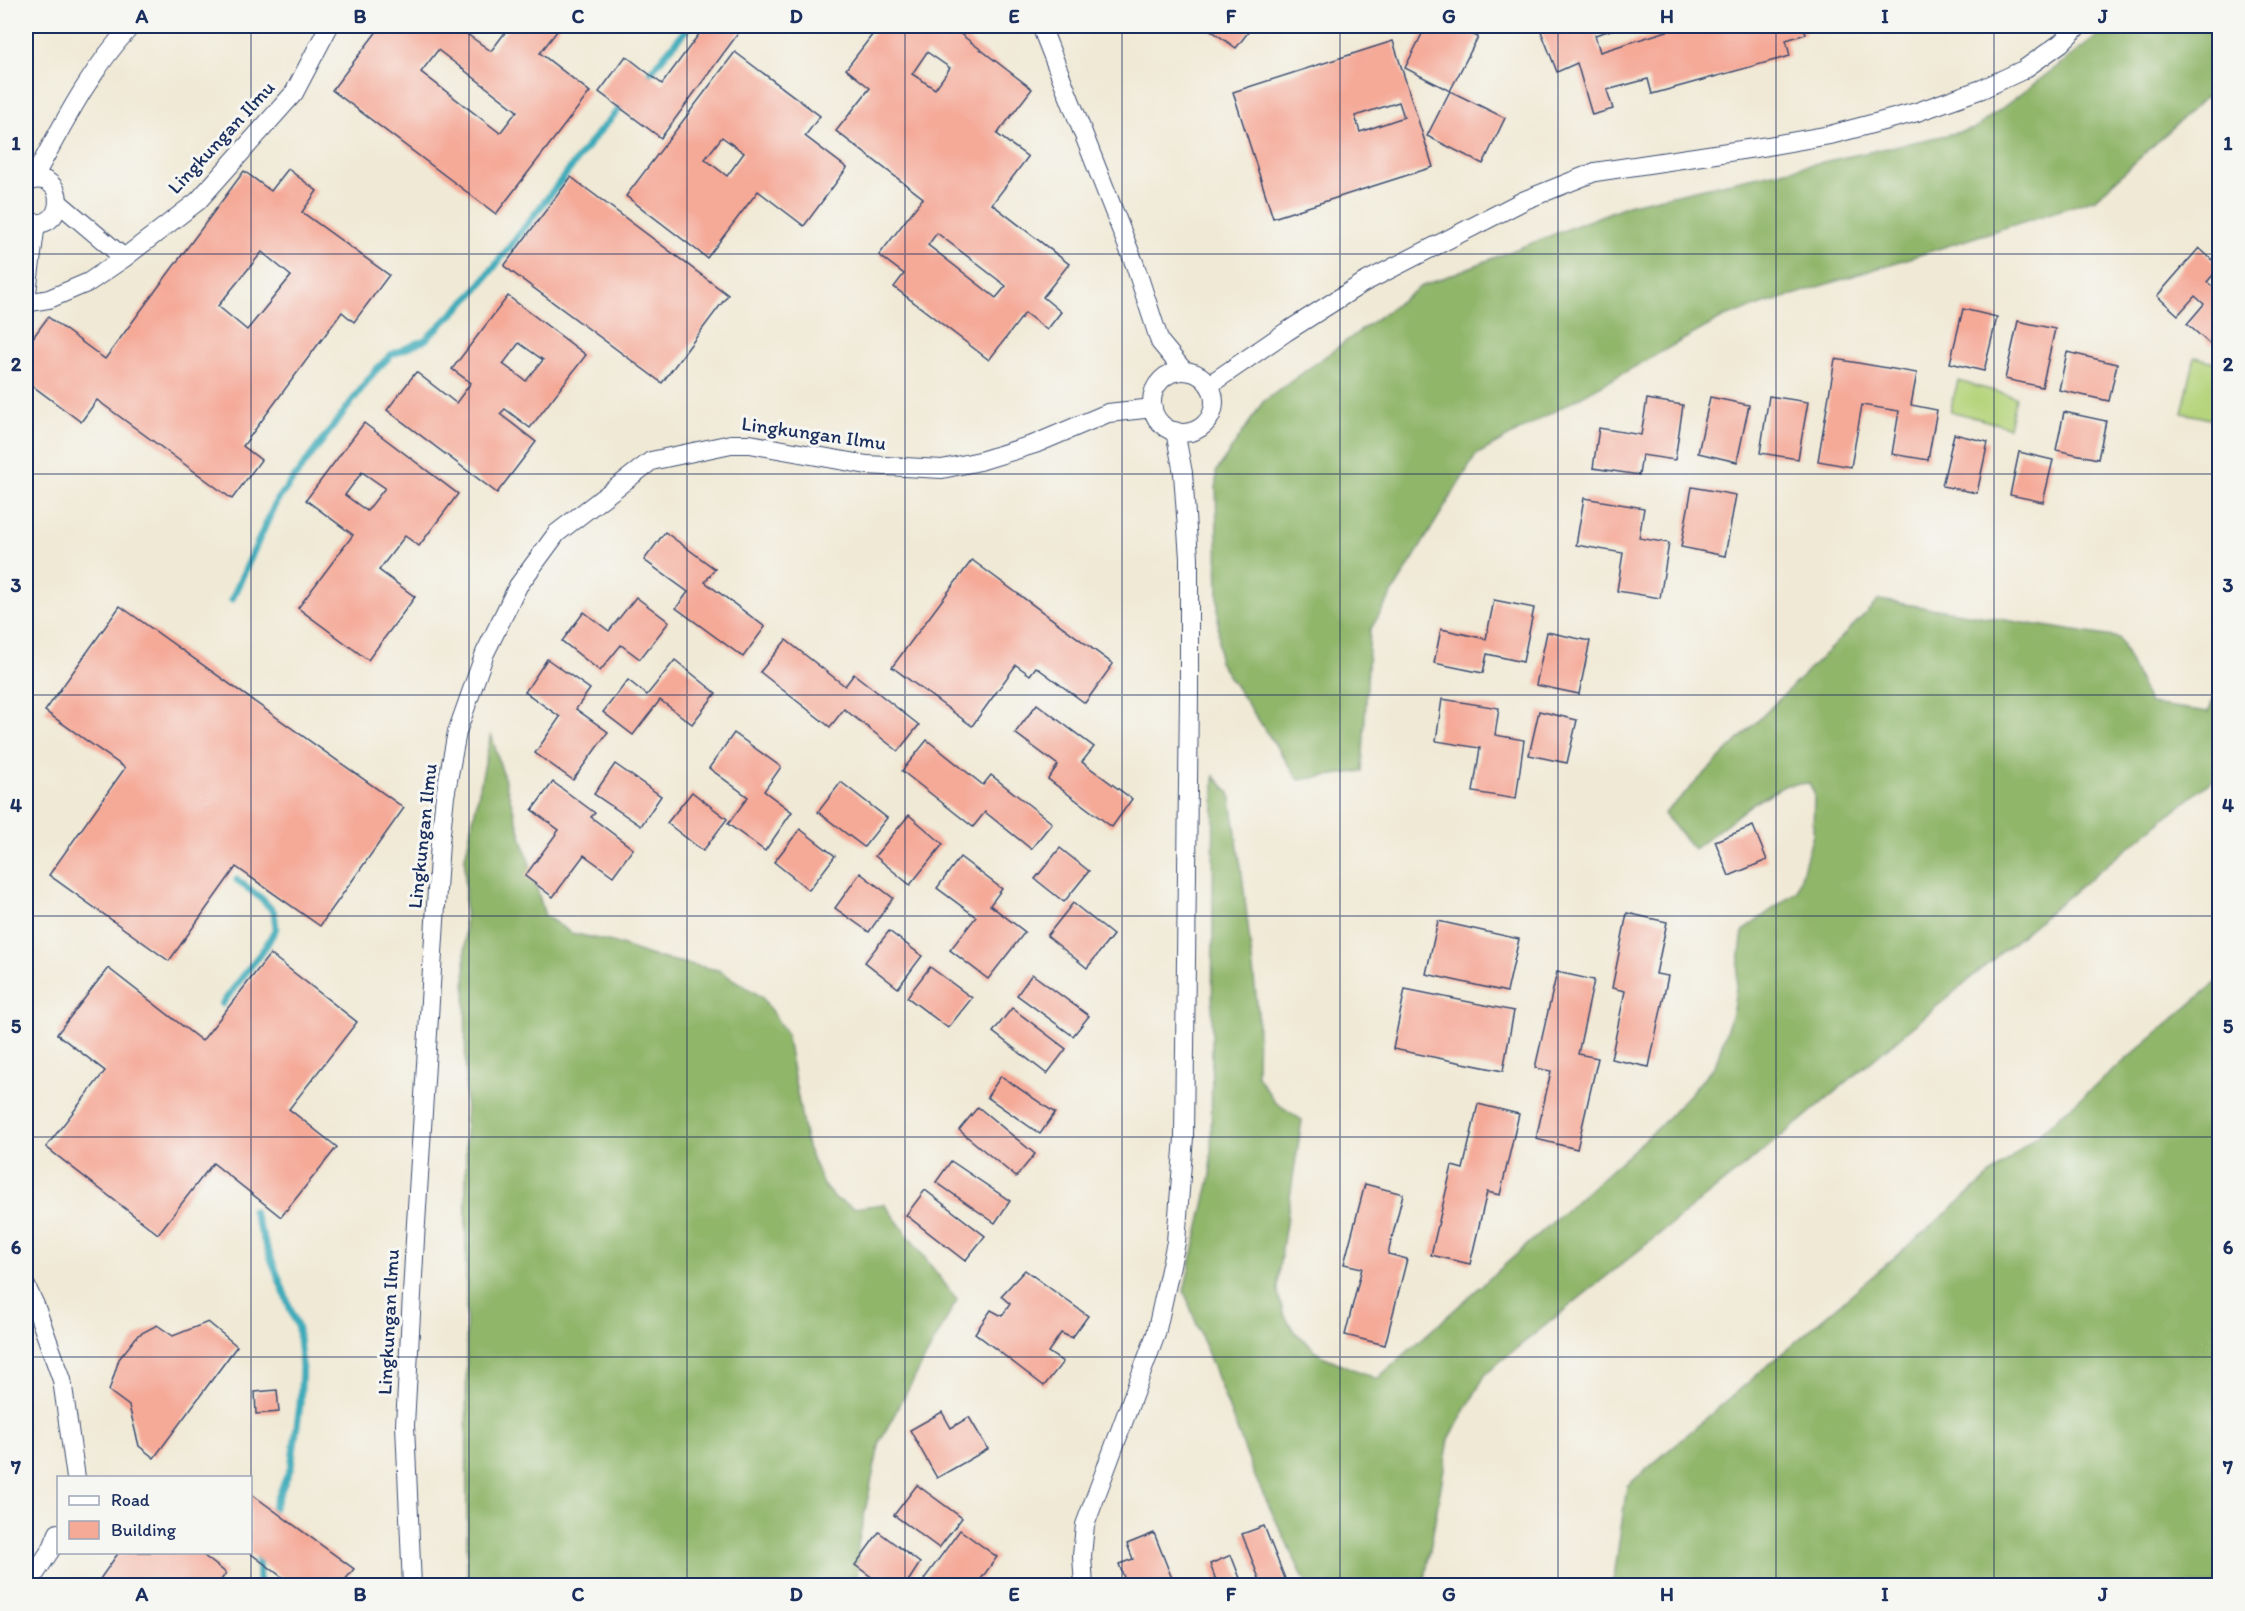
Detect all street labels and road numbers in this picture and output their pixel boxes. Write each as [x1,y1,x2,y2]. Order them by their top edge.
street label: Lingkungan Ilmu [162,75,280,199]
street label: Lingkungan Ilmu [740,411,888,455]
street label: Lingkungan Ilmu [402,762,442,910]
street label: Lingkungan Ilmu [372,1249,404,1395]

